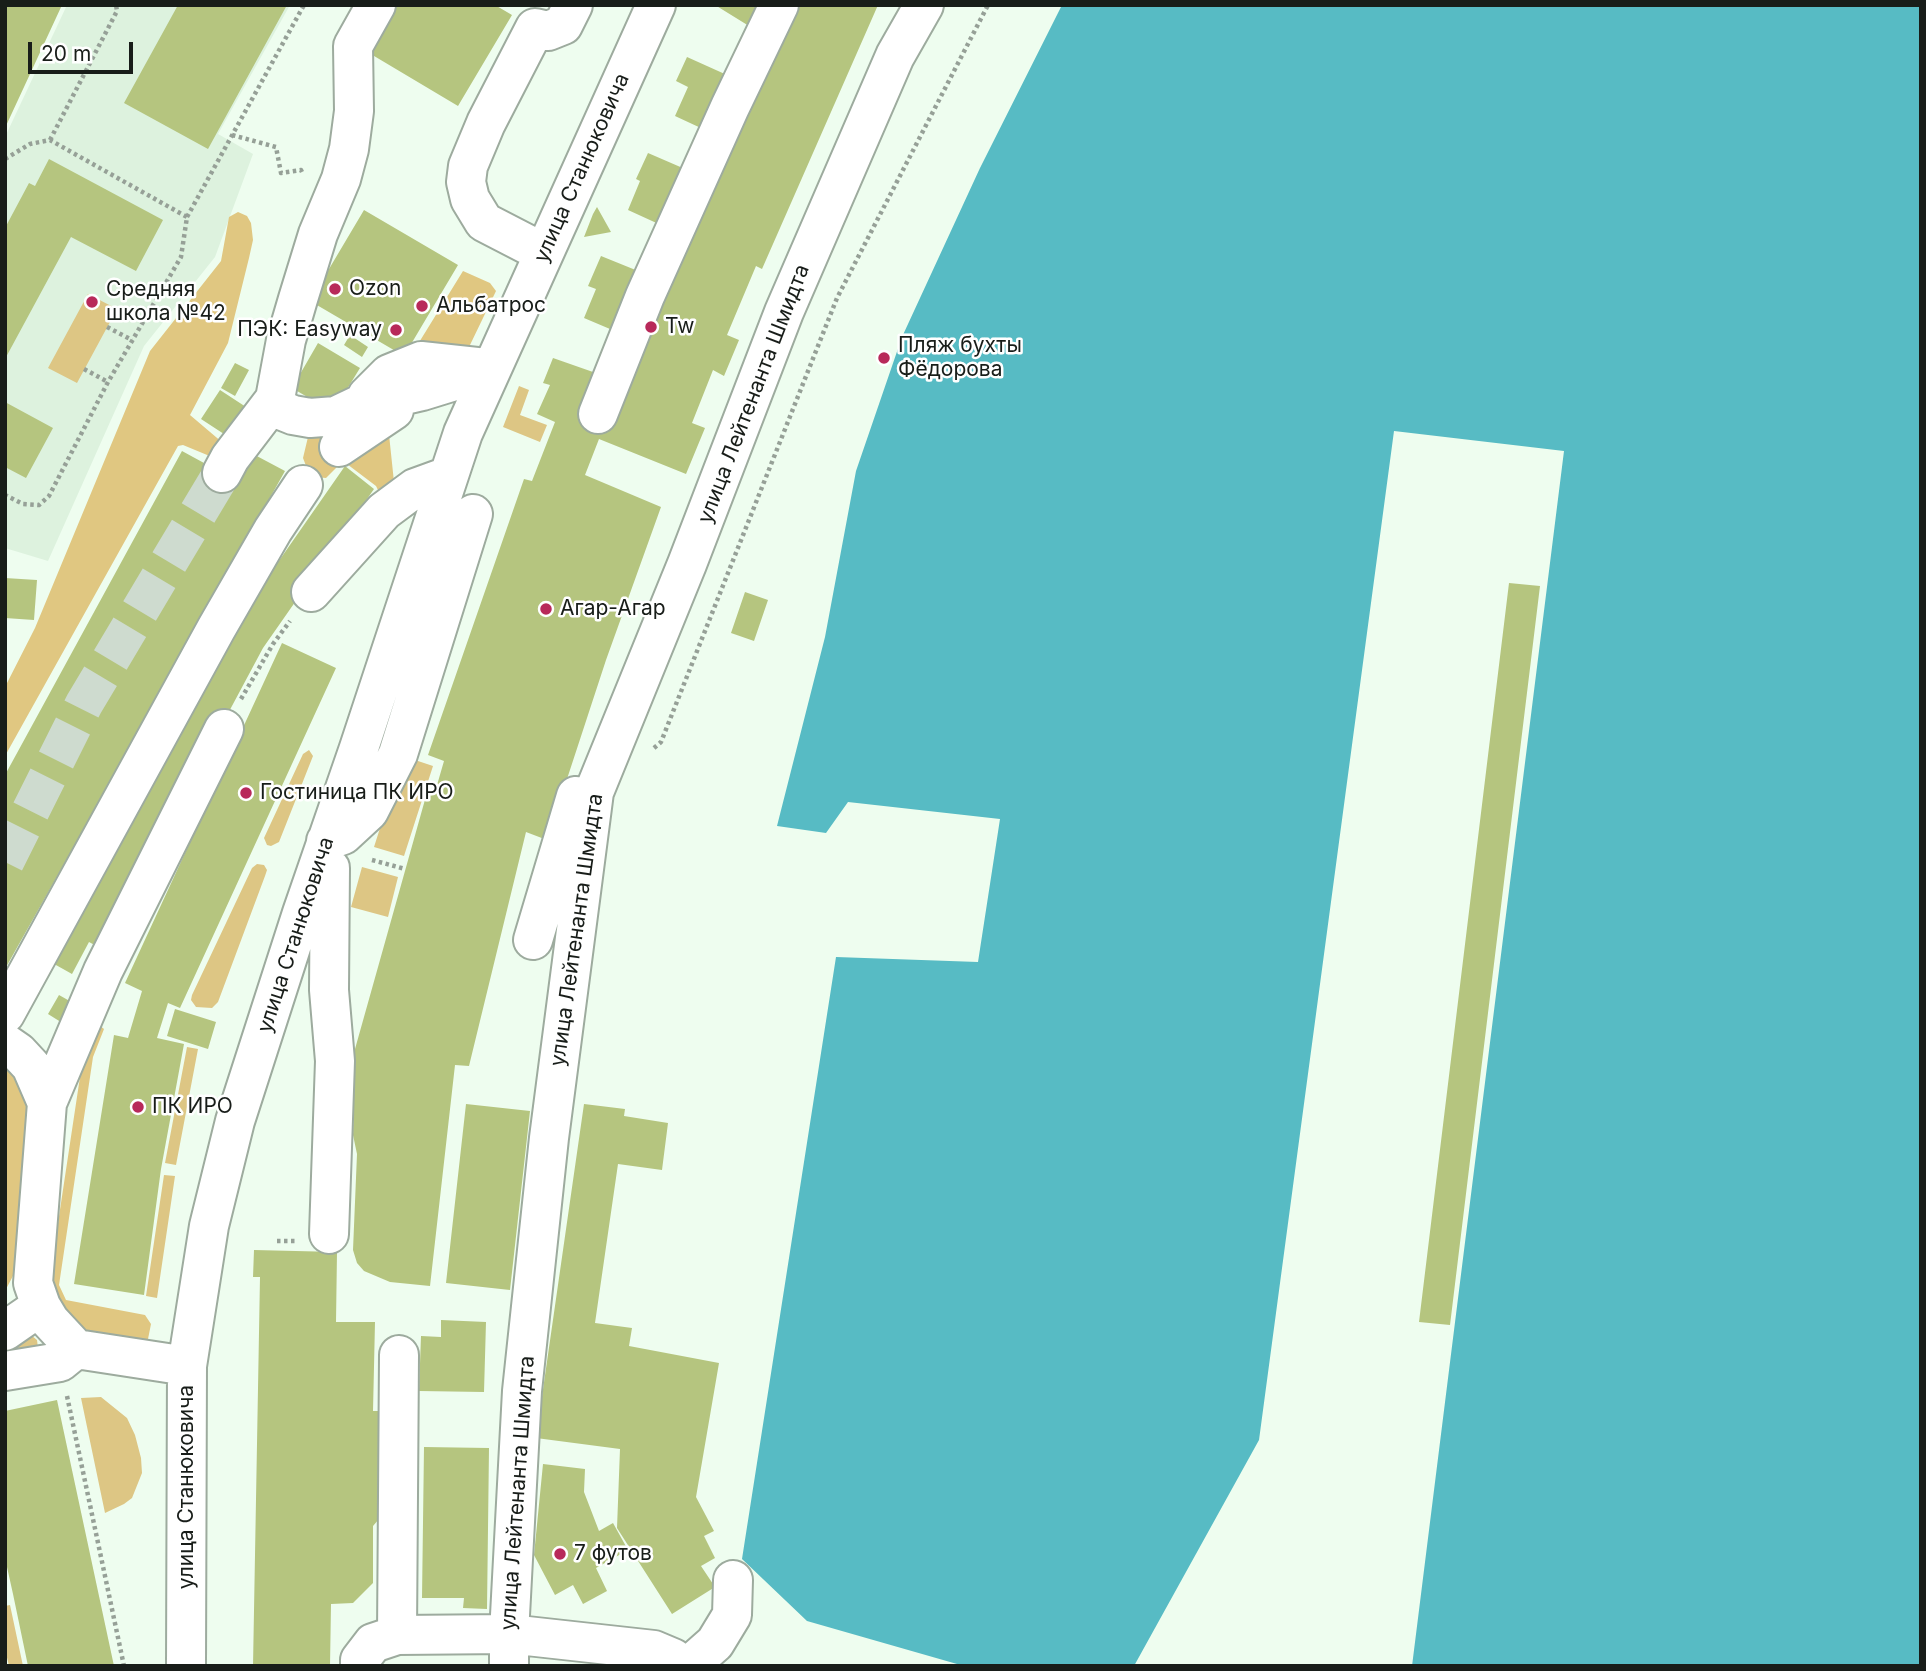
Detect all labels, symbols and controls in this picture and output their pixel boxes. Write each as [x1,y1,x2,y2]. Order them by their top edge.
scale bar [32,28,136,72]
text: 20 m [41,41,91,66]
street label: улица Станюковича [529,70,635,266]
street label: улица Лейтенанта Шмидта [693,261,815,527]
place label: Ozon [349,276,401,302]
place label: Средняя школа №42 [106,277,226,327]
marker: Ozon [327,281,343,297]
place label: Альбатрос [436,293,546,319]
marker: Средняя школа №42 [84,294,100,310]
marker: Альбатрос [414,298,430,314]
place label: Tw [665,314,694,340]
place label: ПЭК: Easyway [237,317,382,343]
marker: Tw [643,319,659,335]
marker: ПЭК: Easyway [388,322,404,338]
place label: Пляж бухты Фёдорова [898,333,1022,383]
marker: Пляж бухты Фёдорова [876,350,892,366]
place label: Агар-Агар [560,596,666,622]
marker: Агар-Агар [538,601,554,617]
place label: Гостиница ПК ИРО [260,780,454,806]
marker: Гостиница ПК ИРО [238,785,254,801]
street label: улица Лейтенанта Шмидта [545,792,609,1068]
street label: улица Станюковича [252,834,340,1036]
place label: ПК ИРО [152,1094,233,1120]
marker: ПК ИРО [130,1099,146,1115]
street label: улица Лейтенанта Шмидта [496,1355,540,1631]
street label: улица Станюковича [174,1385,200,1589]
place label: 7 футов [574,1541,652,1567]
marker: 7 футов [552,1546,568,1562]

